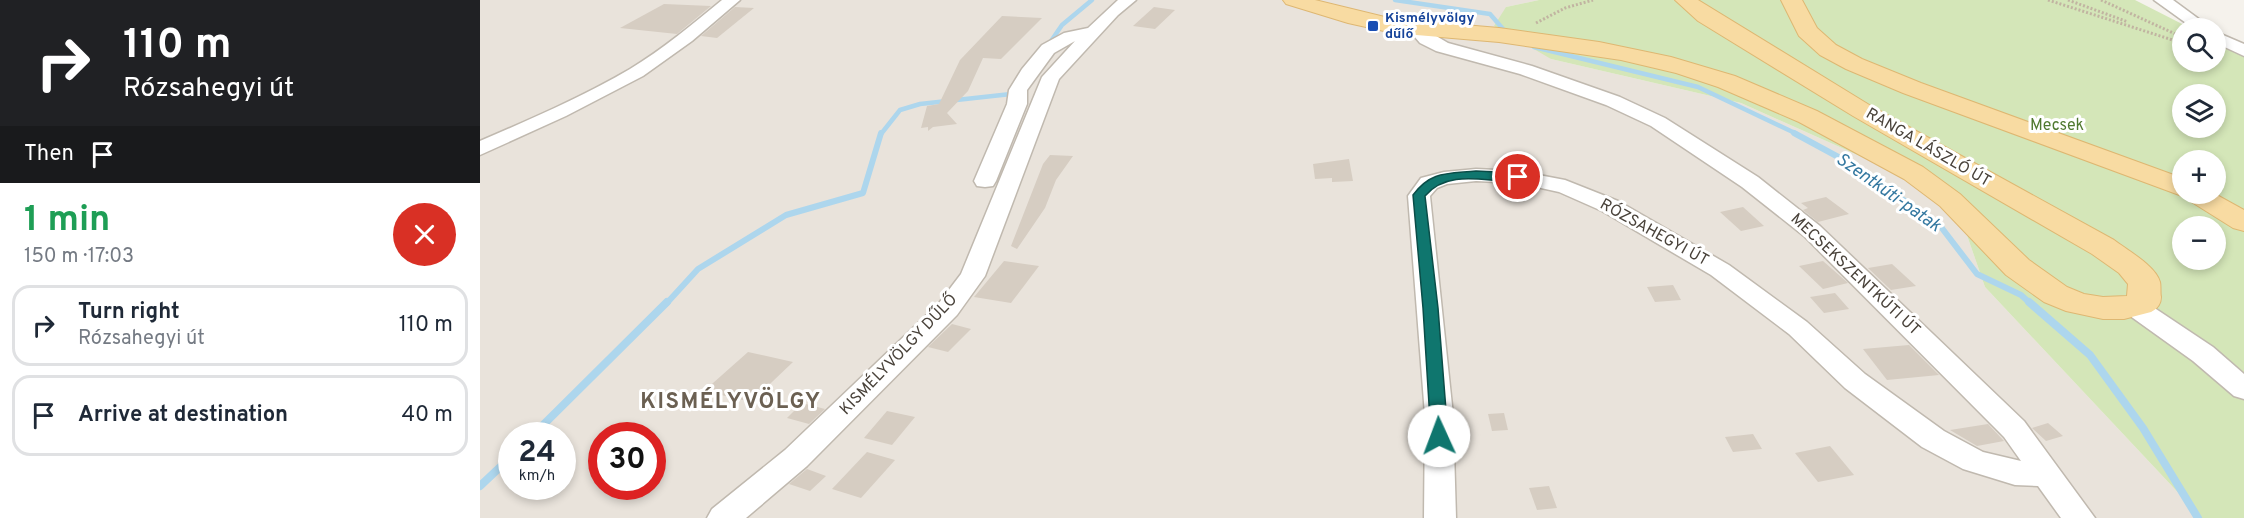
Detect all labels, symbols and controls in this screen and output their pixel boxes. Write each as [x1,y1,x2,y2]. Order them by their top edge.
place label: Kismélyvölgy dűlő [1385,10,1474,43]
map controls [2172,18,2226,270]
button: search [2172,18,2226,72]
marker: Kismélyvölgy dűlő [1366,19,1380,33]
text: 110 m [123,20,232,73]
icon: right [24,24,102,102]
text: Rózsahegyi út [123,72,294,106]
button: layers [2172,84,2226,138]
street label: RANGA LÁSZLÓ ÚT [1862,102,1995,192]
park label: Mecsek [2030,116,2084,136]
icon: arrive [86,138,119,171]
text: Then [24,141,74,168]
water label: Szentkúti-patak [1831,148,1946,238]
button: + [2172,150,2226,204]
pin [1492,151,1543,202]
icon: arrive [1501,160,1534,193]
street label: RÓZSAHEGYI ÚT [1596,193,1713,271]
text: 1 min [24,198,110,244]
button: close [393,203,456,266]
street label: MECSEKSZENTKÚTI ÚT [1786,208,1925,340]
button: − [2172,216,2226,270]
text: 150 m · 17:03 [24,244,134,270]
street label: KISMÉLYVÖLGY DŰLŐ [835,289,962,420]
text: Turn right [78,299,180,326]
icon: right [27,309,60,342]
text: 110 m [399,312,453,339]
text: Rózsahegyi út [78,326,205,352]
district label: KISMÉLYVÖLGY [640,386,822,416]
icon: arrive [27,399,60,432]
text: Arrive at destination [78,402,288,429]
text: 40 m [401,402,453,429]
position arrow [1407,404,1471,468]
speed limit sign: 30 [588,422,666,500]
text: 24 [518,435,556,472]
text: km/h [519,467,555,486]

